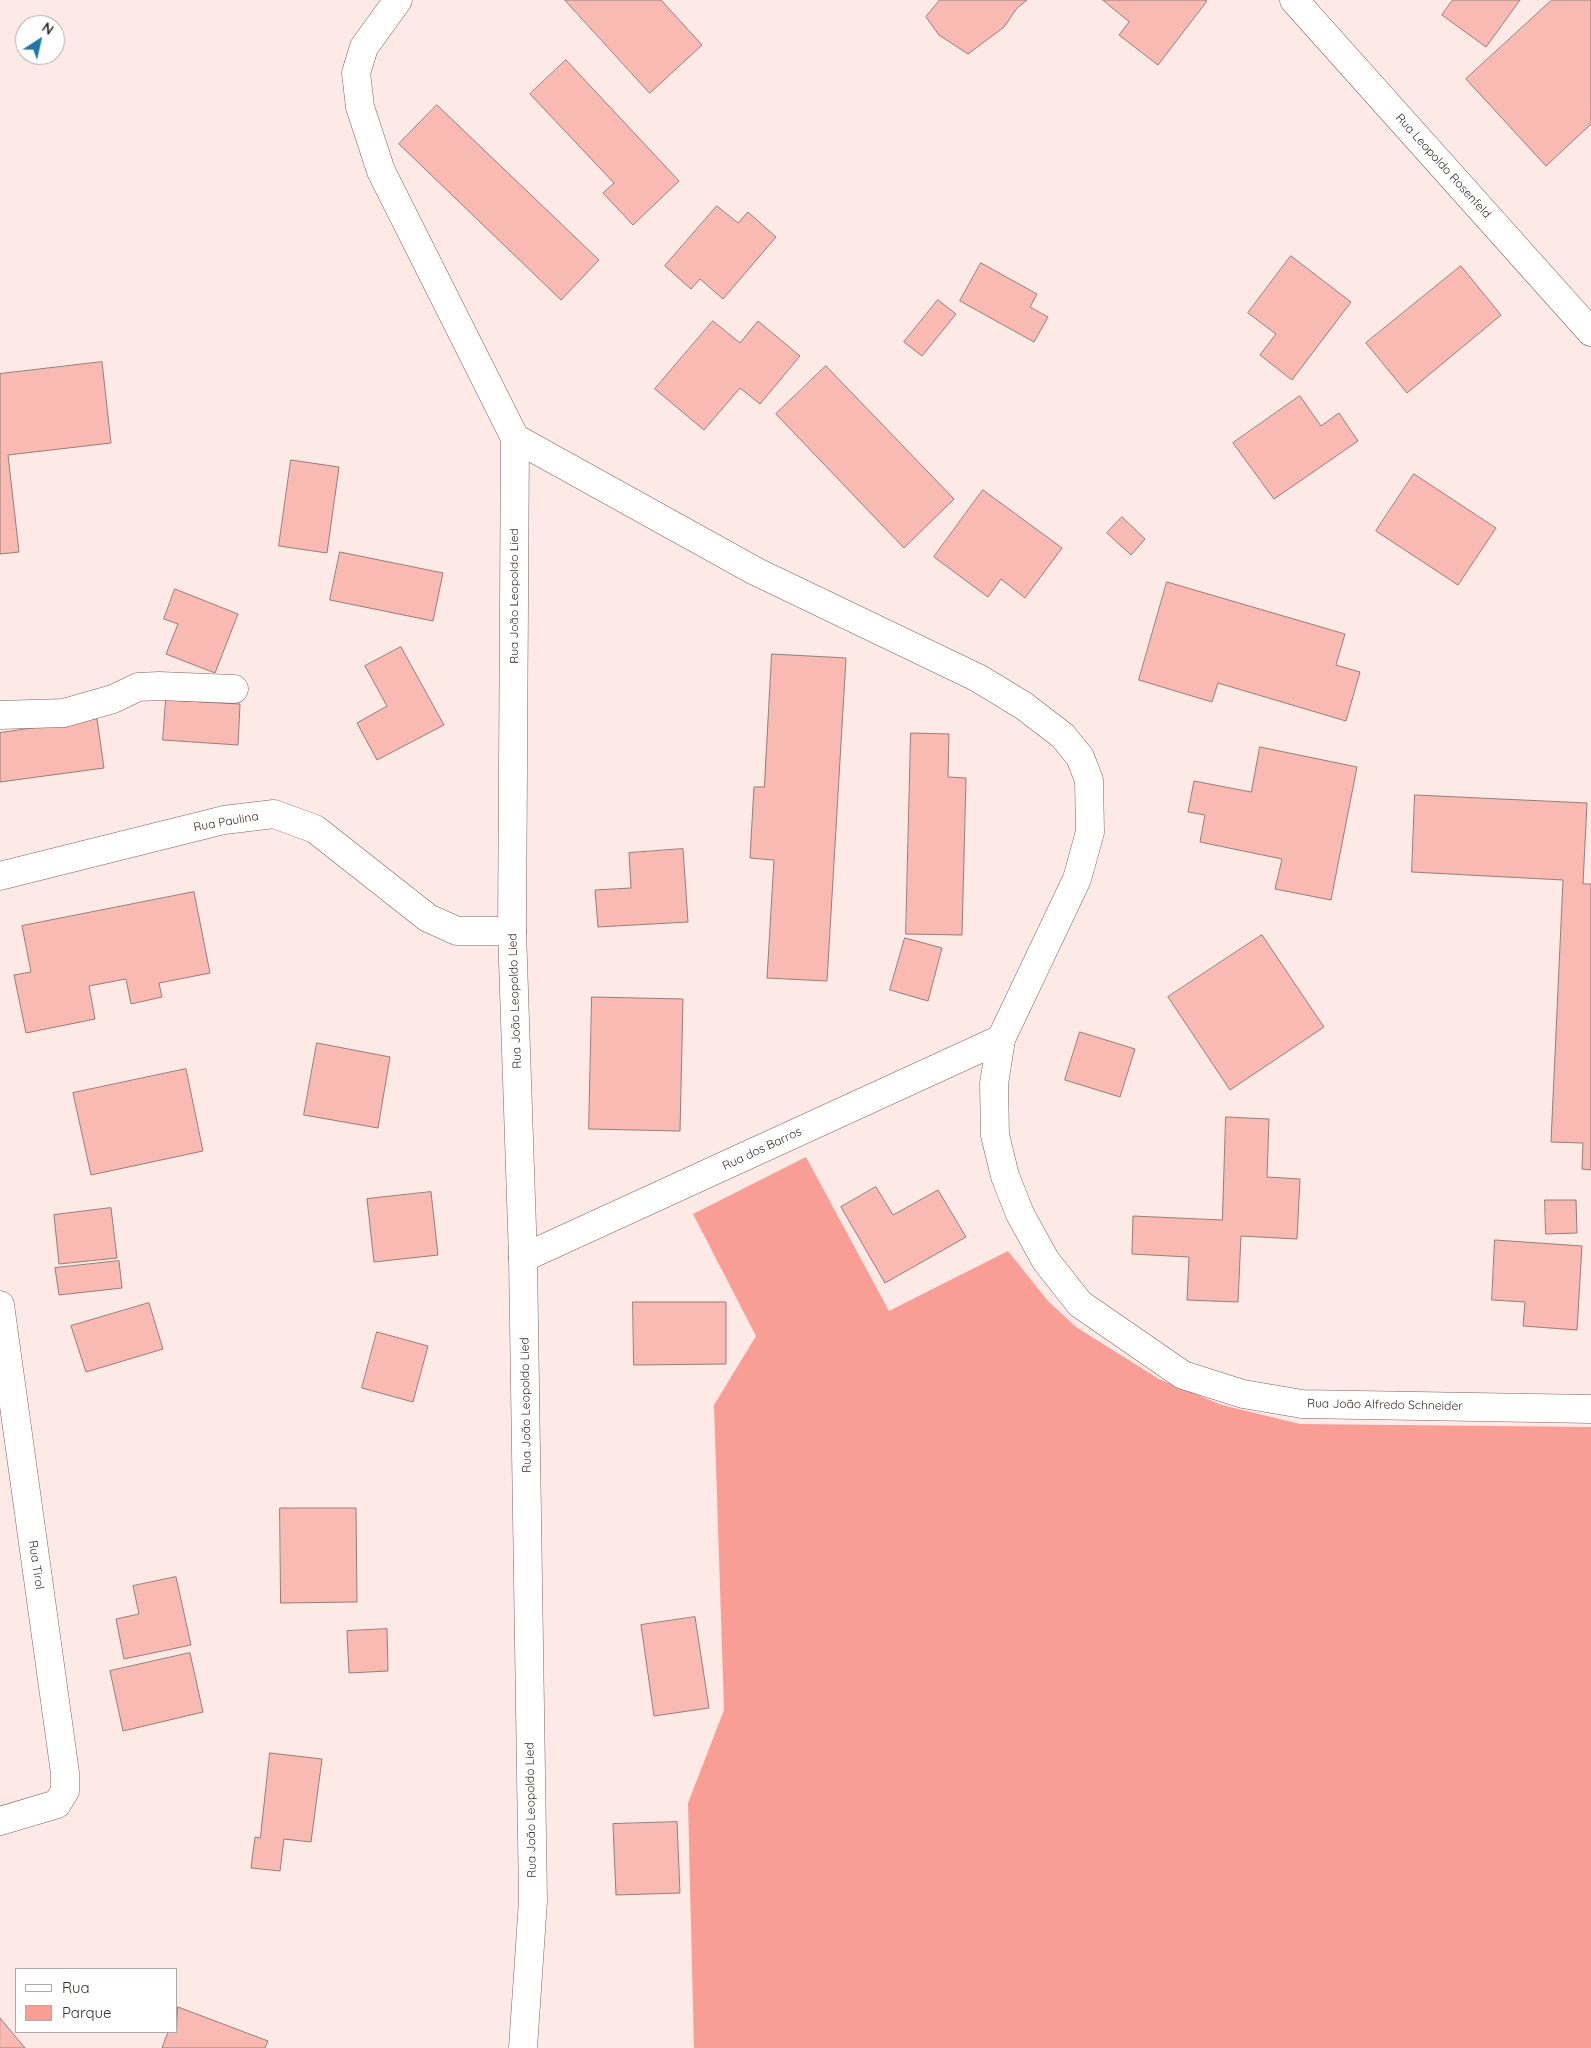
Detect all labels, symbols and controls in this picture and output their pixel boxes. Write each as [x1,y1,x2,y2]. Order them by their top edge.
north arrow [15,15,65,65]
text: N [39,18,57,39]
street label: Rua Leopoldo Rosenfeld [1392,111,1494,221]
street label: Rua João Leopoldo Lied [507,528,521,664]
street label: Rua Paulina [192,809,260,835]
street label: Rua João Leopoldo Lied [505,933,525,1069]
street label: Rua dos Barros [720,1124,804,1174]
street label: Rua João Leopoldo Lied [518,1337,534,1473]
street label: Rua João Alfredo Schneider [1307,1396,1463,1414]
street label: Rua Tirol [25,1540,47,1590]
street label: Rua João Leopoldo Lied [523,1742,539,1878]
legend [15,1968,178,2033]
text: Rua [62,1978,90,1997]
text: Parque [62,2003,112,2022]

